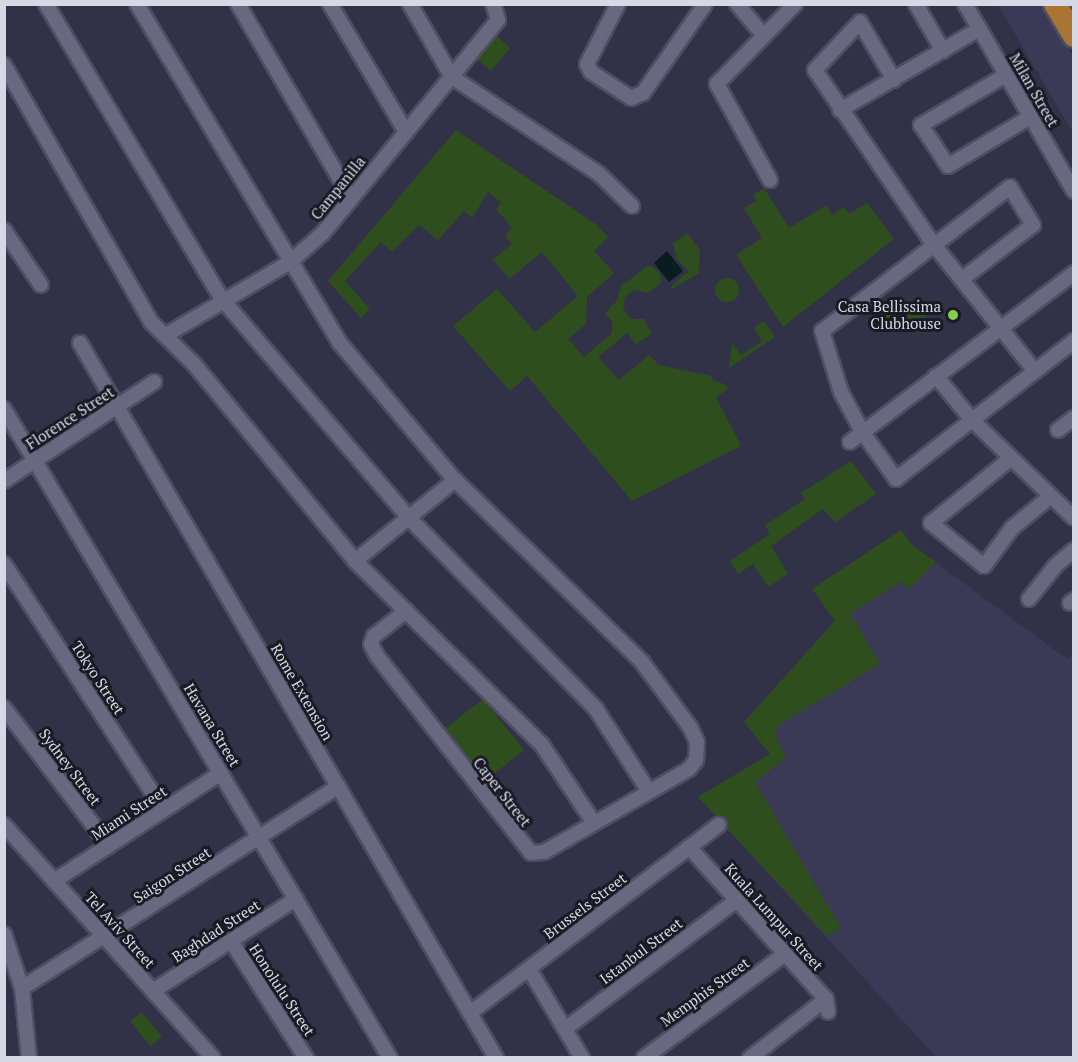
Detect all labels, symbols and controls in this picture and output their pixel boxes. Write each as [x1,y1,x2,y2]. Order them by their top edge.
street label: Milan Street [1006,50,1062,130]
street label: Campanilla [307,153,369,223]
place label: Casa Bellissima Clubhouse [838,297,941,332]
marker: Casa Bellissima Clubhouse [946,308,960,322]
street label: Florence Street [23,383,117,453]
street label: Tokyo Street [68,638,128,718]
street label: Rome Extension [267,641,337,743]
street label: Havana Street [180,680,244,770]
street label: Sydney Street [35,725,105,809]
street label: Caper Street [469,754,535,830]
street label: Miami Street [88,782,170,844]
street label: Saigon Street [130,843,214,907]
street label: Kuala Lumpur Street [721,860,827,974]
street label: Brussels Street [540,869,630,943]
street label: Tel Aviv Street [81,888,159,972]
street label: Baghdad Street [169,896,263,966]
street label: Istanbul Street [596,914,686,988]
street label: Honolulu Street [245,941,319,1039]
street label: Memphis Street [657,954,753,1030]

